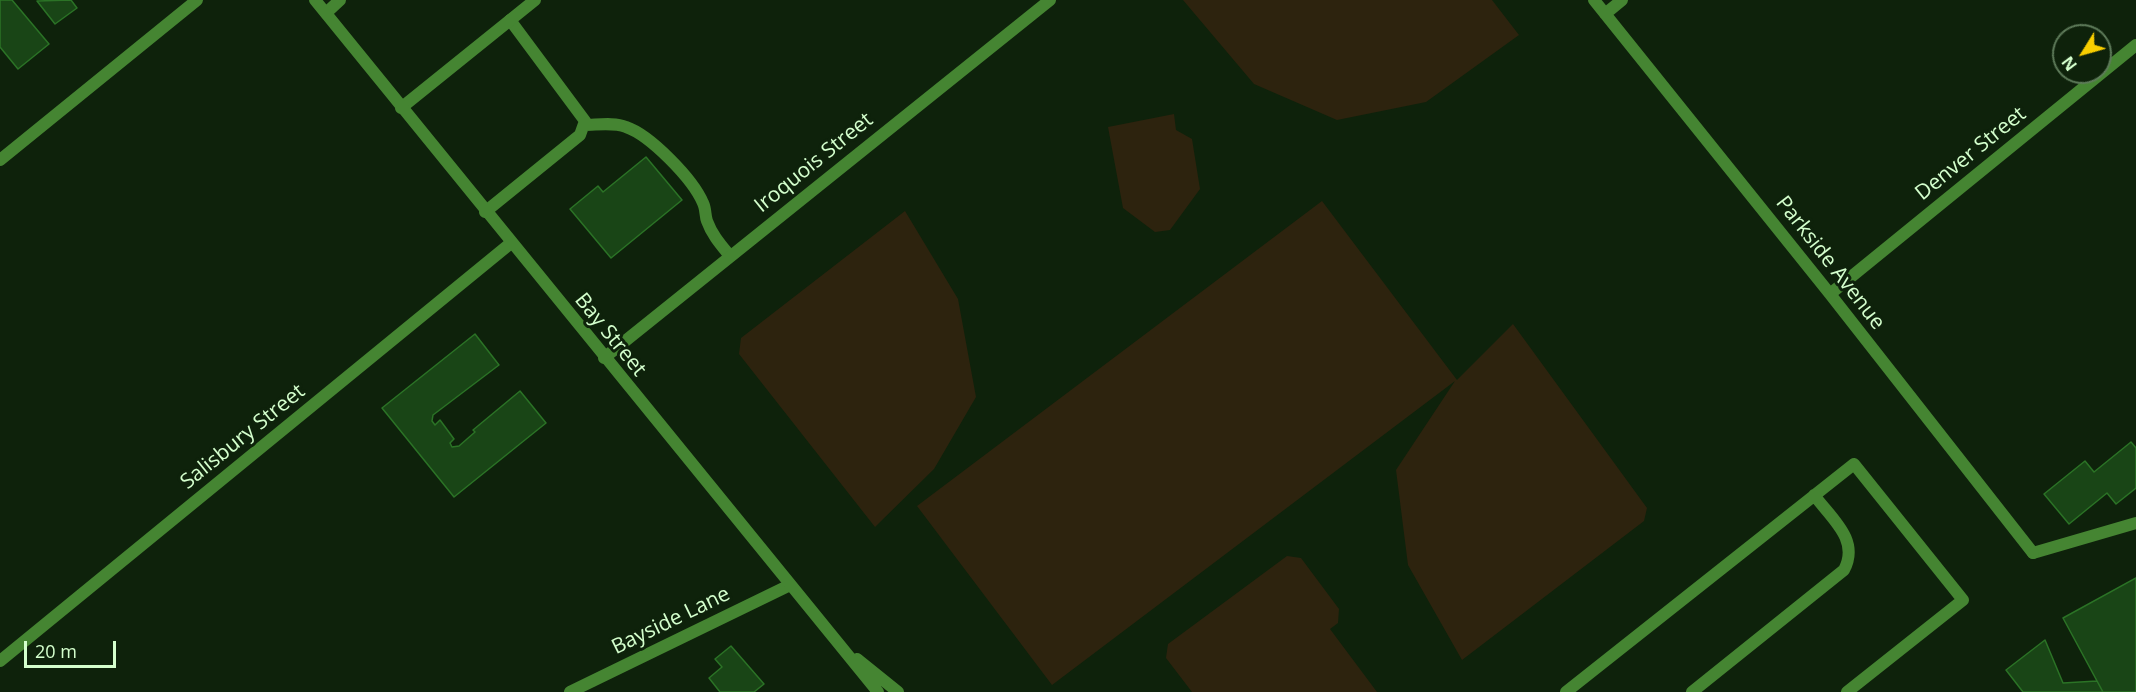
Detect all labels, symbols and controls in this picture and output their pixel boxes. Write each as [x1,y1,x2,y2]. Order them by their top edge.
north arrow [2052,24,2112,84]
text: N [2057,52,2082,75]
street label: Denver Street [1911,102,2031,206]
street label: Iroquois Street [750,108,878,218]
street label: Parkside Avenue [1770,191,1890,335]
street label: Bay Street [569,288,651,382]
street label: Salisbury Street [176,379,310,495]
street label: Bayside Lane [608,582,734,660]
scale bar [27,629,118,667]
text: 20 m [35,639,77,663]

